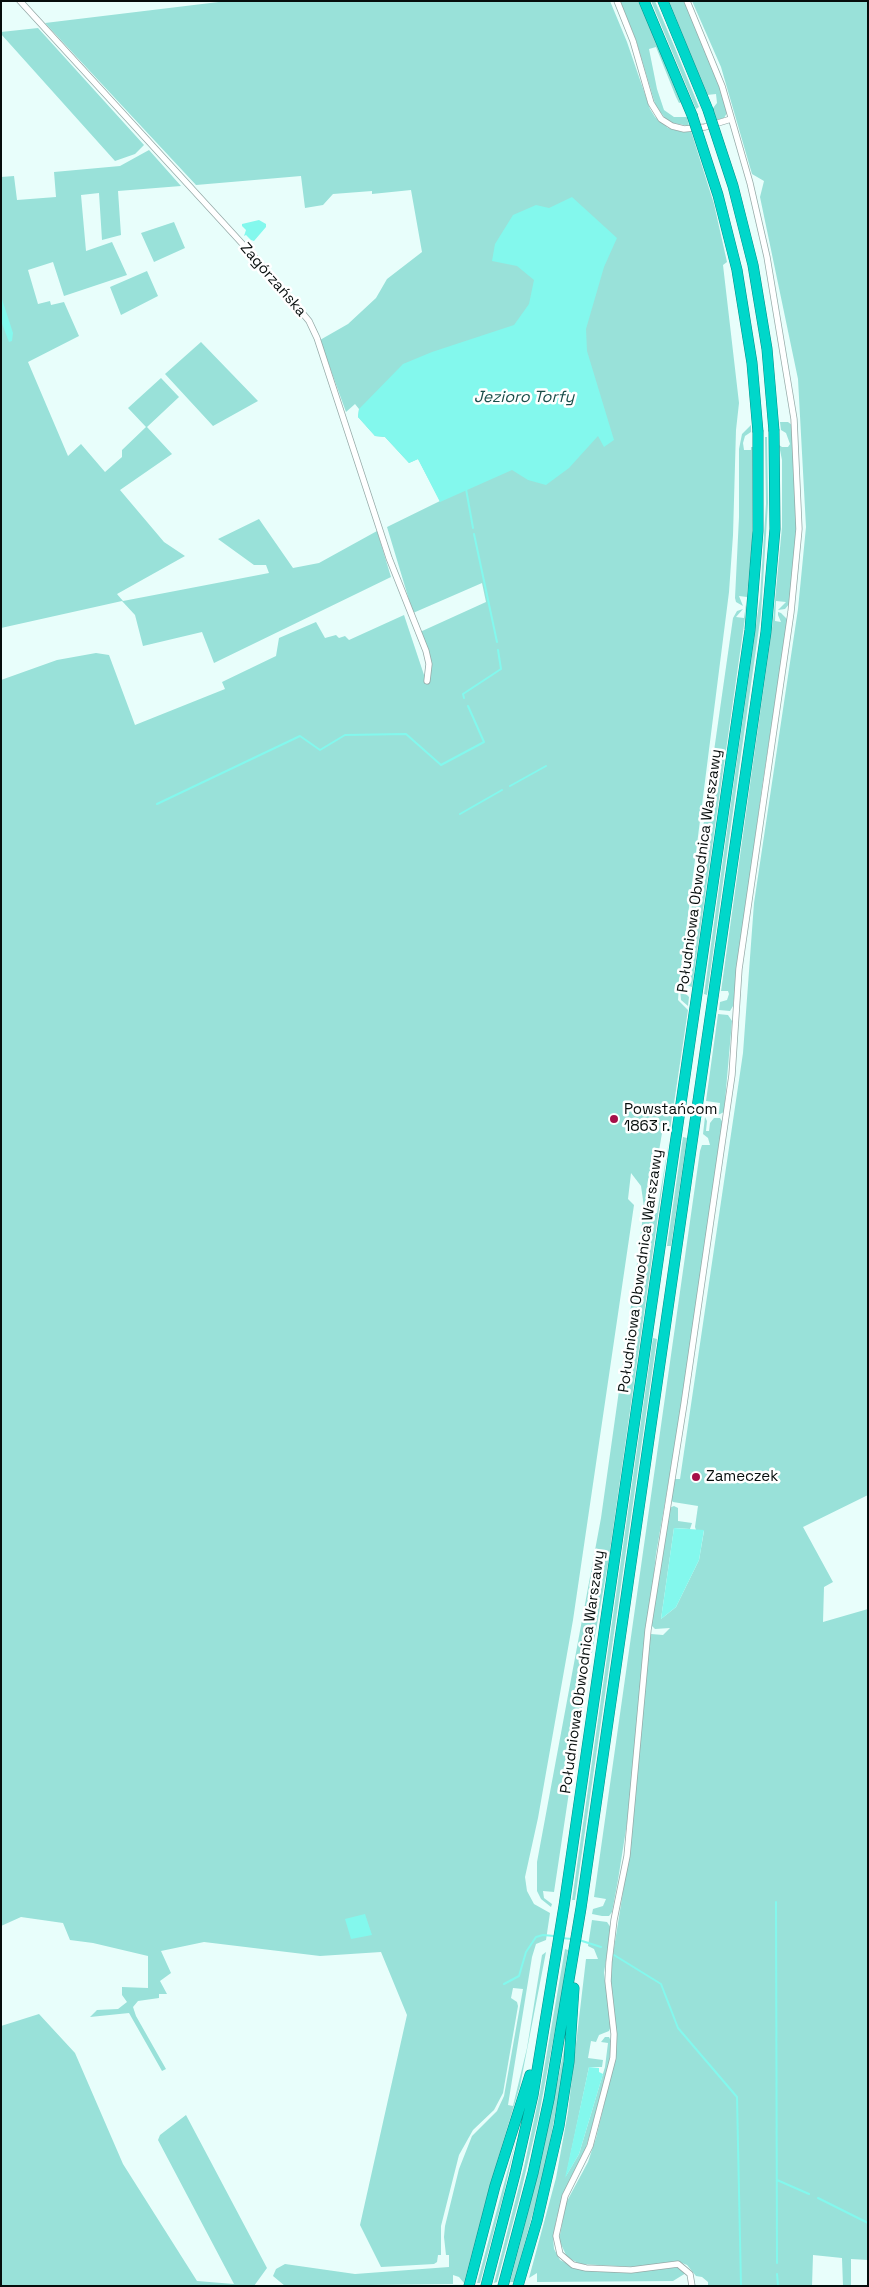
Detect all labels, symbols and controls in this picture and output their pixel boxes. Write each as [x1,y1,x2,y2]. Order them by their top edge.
street label: Zagórzańska [236,240,310,320]
water label: Jezioro Torfy [474,388,574,408]
street label: Południowa Obwodnica Warszawy [674,748,726,994]
place label: Powstańcom 1863 r. [624,1101,717,1136]
marker: Powstańcom 1863 r. [608,1113,620,1125]
street label: Południowa Obwodnica Warszawy [615,1148,667,1394]
place label: Zameczek [706,1468,778,1486]
marker: Zameczek [690,1471,702,1483]
street label: Południowa Obwodnica Warszawy [557,1549,609,1795]

